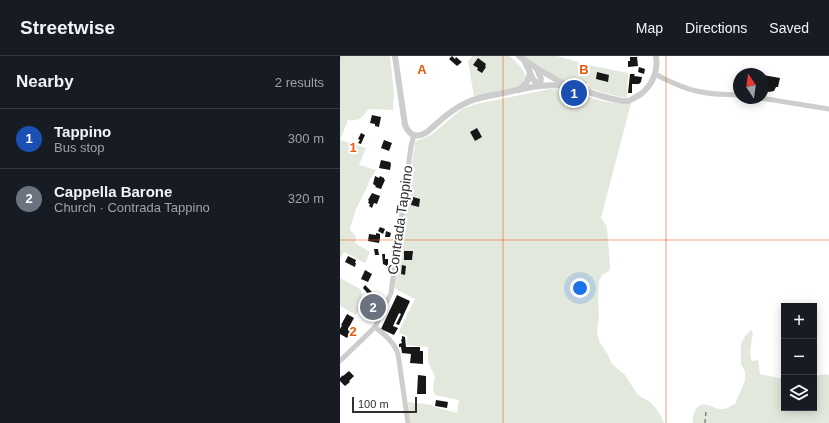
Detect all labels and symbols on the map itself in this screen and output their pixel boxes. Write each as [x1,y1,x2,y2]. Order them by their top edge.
text: A [417,62,427,77]
text: B [579,62,589,77]
north arrow [733,68,769,104]
pin: 1 [561,78,587,108]
text: 1 [349,140,357,155]
street label: Contrada Tappino [384,164,416,276]
your location [570,278,590,298]
pin: 2 [360,292,386,322]
text: 2 [349,324,357,339]
scale bar [352,395,417,414]

